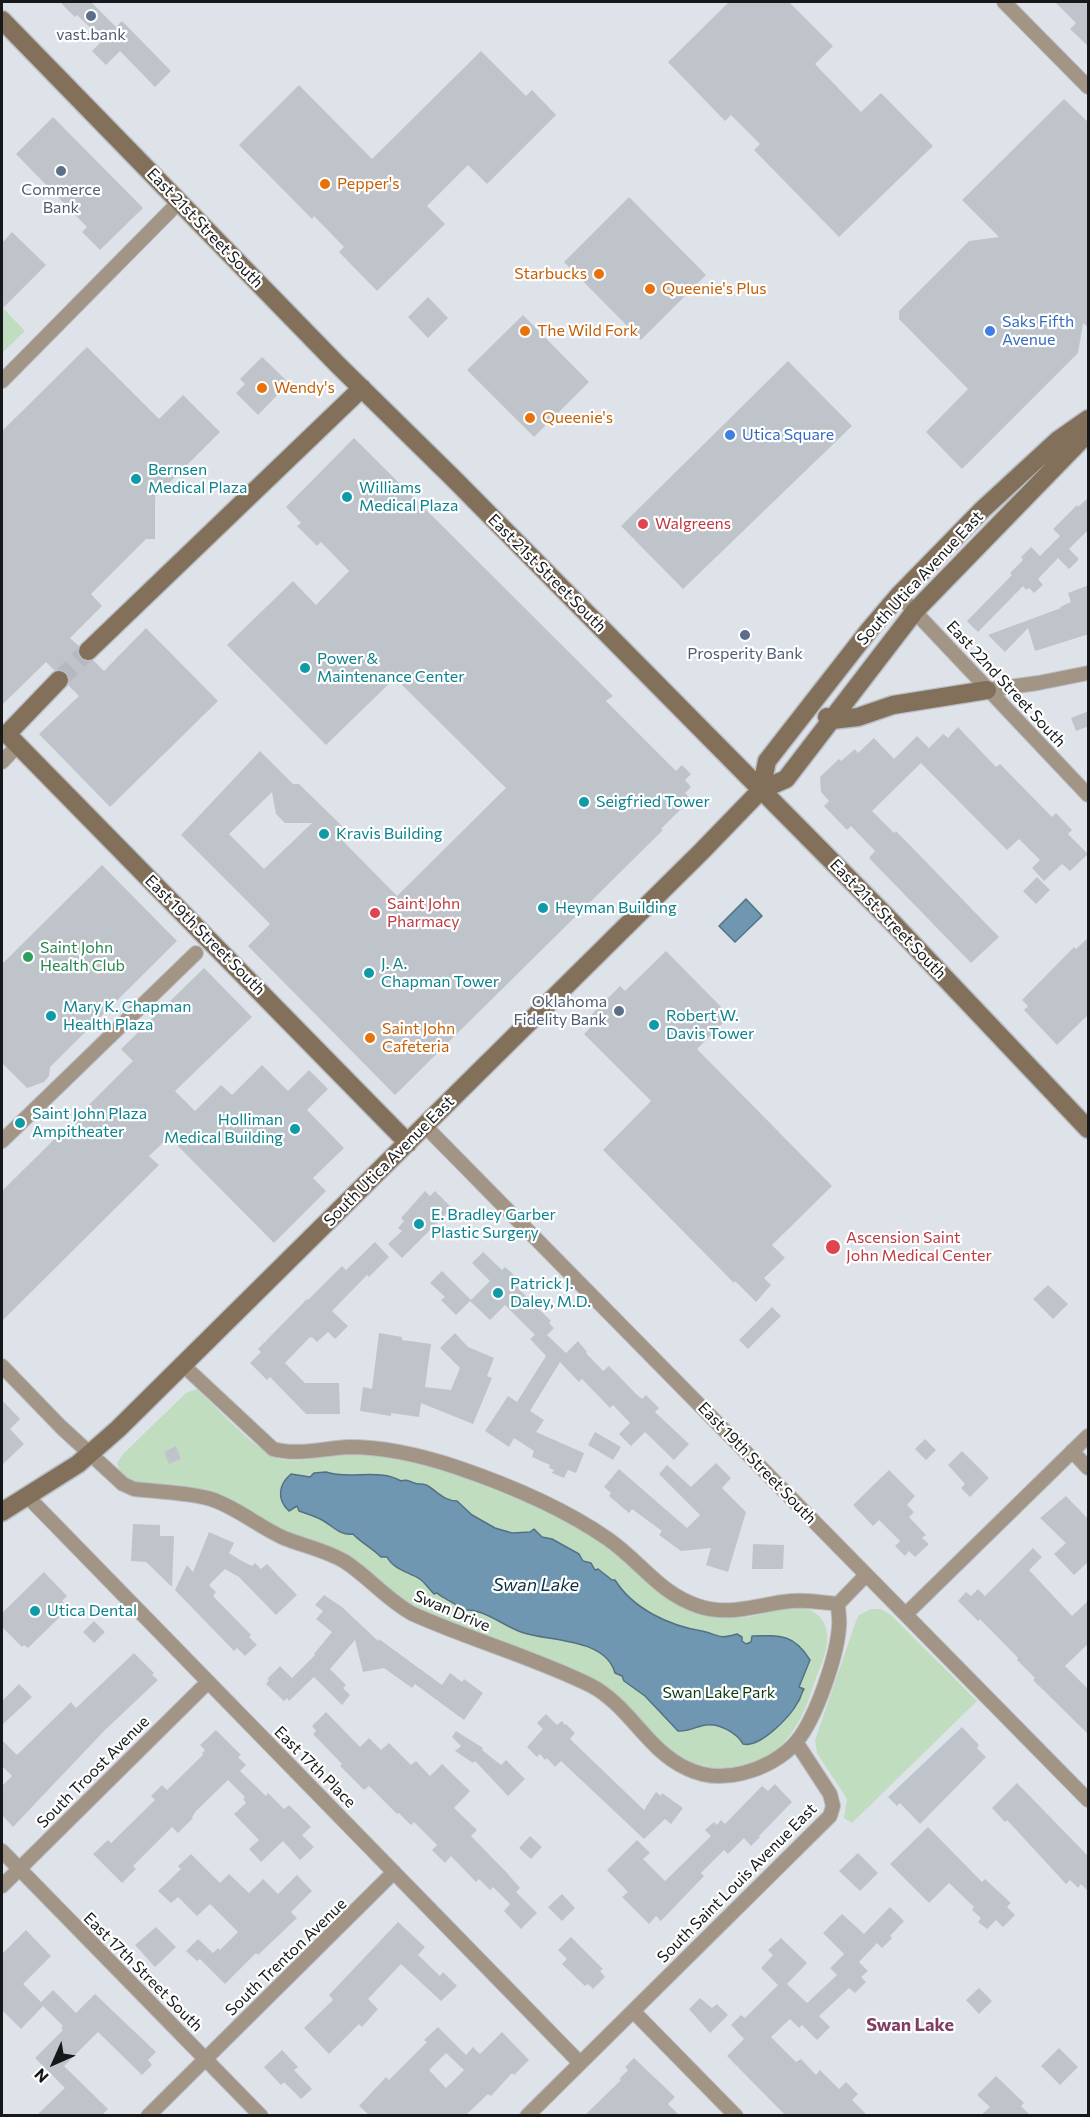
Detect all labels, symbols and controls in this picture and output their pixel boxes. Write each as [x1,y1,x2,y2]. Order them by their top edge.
marker: vast.bank [84,9,98,23]
place label: vast.bank [56,25,126,45]
marker: Commerce Bank [54,164,68,178]
street label: East 21st Street South [143,164,267,292]
place label: Pepper's [337,174,399,194]
marker: Pepper's [318,177,332,191]
place label: Commerce Bank [21,180,101,218]
place label: Starbucks [514,264,587,284]
marker: Starbucks [592,267,606,281]
place label: Queenie's Plus [662,279,767,299]
marker: Queenie's Plus [643,282,657,296]
place label: Saks Fifth Avenue [1002,312,1074,350]
place label: The Wild Fork [537,321,638,341]
marker: The Wild Fork [518,324,532,338]
marker: Saks Fifth Avenue [983,324,997,338]
place label: Wendy's [274,378,335,398]
marker: Wendy's [255,381,269,395]
place label: Queenie's [542,408,613,428]
marker: Queenie's [523,411,537,425]
place label: Utica Square [742,425,834,445]
marker: Utica Square [723,428,737,442]
place label: Bernsen Medical Plaza [148,460,247,498]
marker: Bernsen Medical Plaza [129,472,143,486]
place label: Williams Medical Plaza [359,478,458,516]
marker: Williams Medical Plaza [340,490,354,504]
street label: South Utica Avenue East [853,507,987,649]
street label: East 21st Street South [484,510,610,636]
place label: Walgreens [655,514,731,534]
marker: Walgreens [636,517,650,531]
street label: East 22nd Street South [942,617,1070,751]
marker: Prosperity Bank [738,628,752,642]
place label: Prosperity Bank [687,644,803,664]
place label: Power & Maintenance Center [317,649,465,687]
marker: Power & Maintenance Center [298,661,312,675]
place label: Seigfried Tower [596,792,710,812]
marker: Seigfried Tower [577,795,591,809]
place label: Kravis Building [336,824,442,844]
marker: Kravis Building [317,827,331,841]
street label: East 21st Street South [826,855,950,983]
street label: East 19th Street South [141,871,269,999]
place label: Saint John Pharmacy [387,894,460,932]
place label: Heyman Building [555,898,677,918]
marker: Heyman Building [536,901,550,915]
marker: Saint John Pharmacy [368,906,382,920]
place label: Saint John Health Club [40,938,125,976]
marker: Saint John Health Club [21,950,35,964]
place label: J. A. Chapman Tower [381,954,499,992]
marker: J. A. Chapman Tower [362,966,376,980]
place label: Oklahoma Fidelity Bank [513,992,607,1030]
place label: Mary K. Chapman Health Plaza [63,997,191,1035]
marker: Oklahoma Fidelity Bank [612,1004,626,1018]
place label: Robert W. Davis Tower [666,1006,754,1044]
marker: Mary K. Chapman Health Plaza [44,1009,58,1023]
marker: Robert W. Davis Tower [647,1018,661,1032]
place label: Saint John Cafeteria [382,1019,455,1057]
marker: Saint John Cafeteria [363,1031,377,1045]
street label: South Utica Avenue East [320,1092,458,1230]
place label: Saint John Plaza Ampitheater [32,1104,147,1142]
place label: Holliman Medical Building [164,1110,283,1148]
marker: Saint John Plaza Ampitheater [13,1116,27,1130]
marker: Holliman Medical Building [288,1122,302,1136]
place label: E. Bradley Garber Plastic Surgery [431,1205,556,1243]
marker: E. Bradley Garber Plastic Surgery [412,1217,426,1231]
place label: Ascension Saint John Medical Center [846,1228,992,1266]
marker: Ascension Saint John Medical Center [824,1238,842,1256]
place label: Patrick J. Daley, M.D. [510,1274,591,1312]
marker: Patrick J. Daley, M.D. [491,1286,505,1300]
street label: East 19th Street South [694,1398,820,1528]
water label: Swan Lake [493,1574,579,1596]
street label: Swan Drive [411,1586,493,1636]
place label: Utica Dental [47,1601,137,1621]
marker: Utica Dental [28,1604,42,1618]
park label: Swan Lake Park [662,1683,776,1703]
street label: South Troost Avenue [33,1712,153,1832]
street label: East 17th Place [270,1722,360,1812]
street label: South Saint Louis Avenue East [653,1799,821,1967]
street label: South Trenton Avenue [221,1894,351,2020]
street label: East 17th Street South [79,1908,207,2036]
district label: Swan Lake [866,2014,954,2036]
north arrow [24,2033,84,2093]
text: N [30,2065,52,2087]

